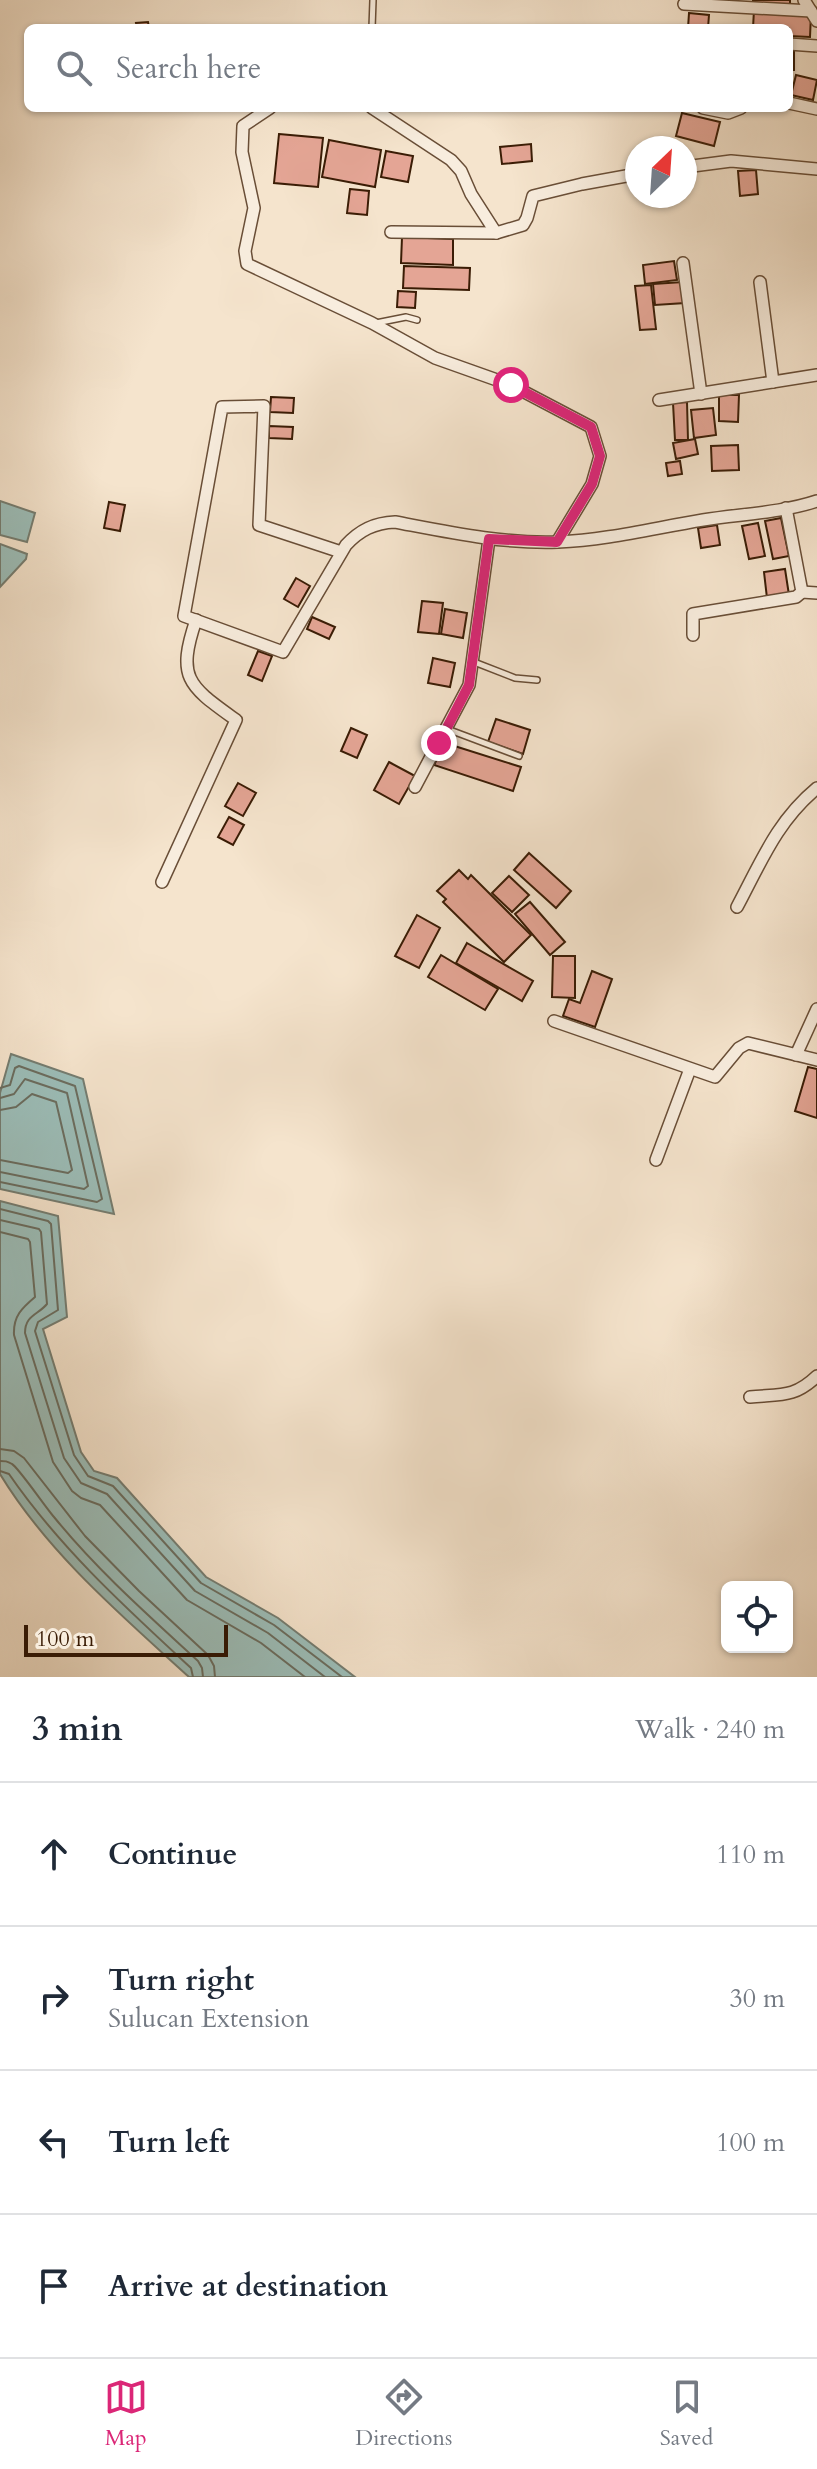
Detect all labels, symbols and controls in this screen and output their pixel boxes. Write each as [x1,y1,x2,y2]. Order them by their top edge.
search box [24,24,793,112]
icon: search [52,46,96,90]
text: Search here [116,48,261,89]
north arrow [625,136,697,208]
route start [493,367,529,403]
route end [421,725,457,761]
map controls [721,1581,793,1653]
button: locate [721,1581,793,1653]
scale bar [24,1621,228,1657]
text: 100 m [36,1624,94,1654]
text: 3 min [32,1706,123,1752]
text: Walk · 240 m [635,1712,785,1747]
icon: ahead [32,1832,76,1876]
text: Continue [108,1834,237,1875]
text: 110 m [716,1837,785,1872]
text: Turn right [108,1960,254,2001]
icon: right [32,1976,76,2020]
text: 30 m [729,1981,785,2016]
text: Sulucan Extension [108,2001,310,2036]
icon: left [32,2120,76,2164]
text: Turn left [108,2122,230,2163]
text: 100 m [716,2125,785,2160]
icon: arrive [32,2264,76,2308]
text: Arrive at destination [108,2266,388,2307]
tab: Map [104,2375,148,2453]
tab: Directions [355,2375,452,2453]
tab: Saved [660,2375,713,2453]

